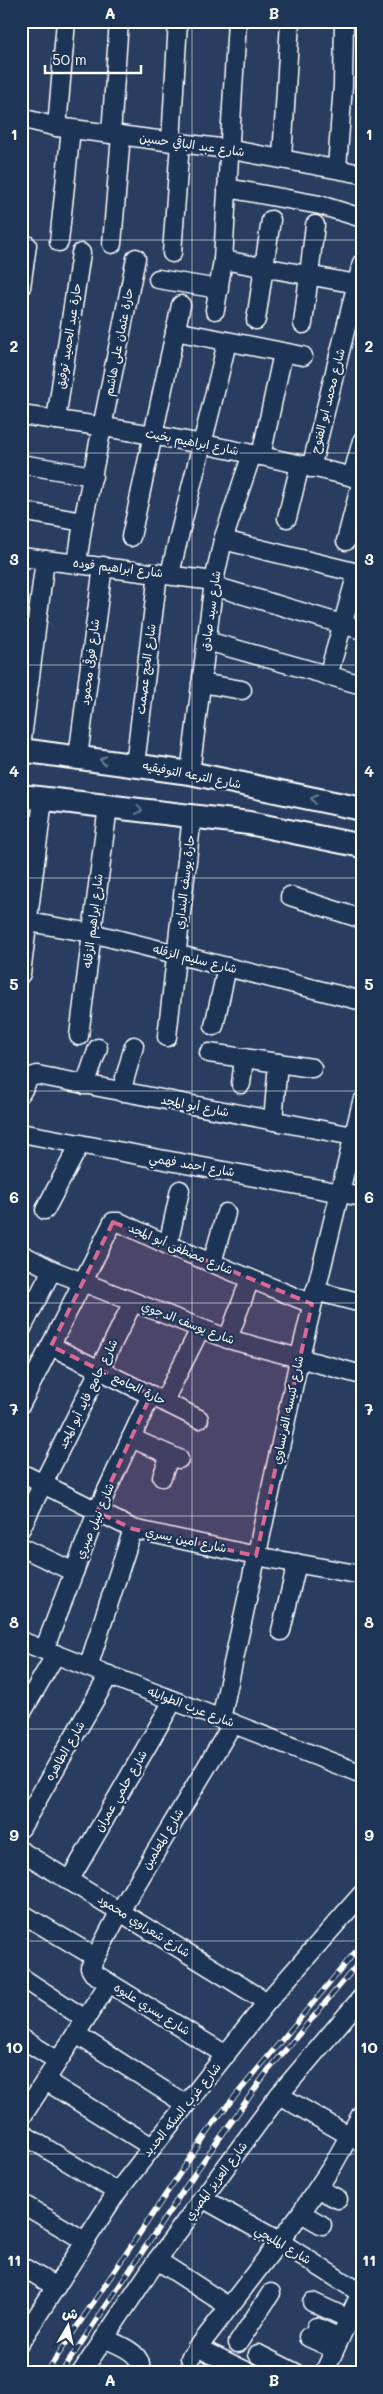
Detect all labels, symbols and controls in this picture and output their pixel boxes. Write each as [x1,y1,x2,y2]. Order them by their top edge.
text: A [104,2,116,23]
text: B [269,2,279,23]
scale bar [45,42,141,74]
text: 50 m [52,49,87,69]
text: 1 [10,123,18,144]
text: 1 [365,123,373,144]
street label: شارع عبد الباقي حسين [138,129,246,161]
street label: حارة عبد الحميد توفيق [52,282,85,390]
street label: حارة عثمان على هاشم [100,286,138,398]
text: 2 [10,335,19,356]
text: 2 [365,335,374,356]
street label: شارع محمد ابو الفتوح [306,347,350,455]
street label: شارع ابراهيم بخيت [144,424,240,460]
text: 3 [9,548,19,569]
text: 3 [364,548,374,569]
street label: شارع ابراهيم فوده [72,554,164,582]
street label: شارع سيد صادق [196,570,226,652]
street label: شارع فوقى محمود [76,618,104,706]
street label: شارع الحج عصمت [132,623,160,715]
one-way arrow [98,755,106,766]
street label: شارع الترعه التوفيقيه [141,757,243,793]
text: 4 [9,760,19,781]
text: 4 [364,760,374,781]
one-way arrow [310,795,318,805]
one-way arrow [135,804,143,815]
street label: حارة يوسف البنداري [170,834,200,930]
street label: شارع ابراهيم الزقله [78,873,108,969]
street label: شارع سليم الزقله [151,940,239,978]
text: 5 [9,973,19,994]
text: 5 [364,973,374,994]
street label: شارع أبو المجد [159,1091,231,1121]
street label: شارع احمد فهمي [147,1149,236,1183]
text: 6 [9,1186,19,1207]
text: 6 [364,1186,374,1207]
street label: شارع مصطفى أبو المجد [126,1219,236,1279]
street label: شارع يوسف الدجوي [139,1297,237,1349]
street label: شارع جامع فايد أبو المجد [54,1336,122,1452]
street label: شارع كنيسه الفرنساوي [268,1354,308,1466]
street label: حارة الجامع [109,1368,169,1410]
text: 7 [10,1398,19,1419]
text: 7 [365,1398,374,1419]
street label: شارع نبيل صبري [71,1480,119,1562]
street label: شارع امين يسري [144,1523,228,1557]
text: 8 [9,1611,19,1632]
text: 8 [364,1611,374,1632]
street label: شارع عرب الطوايله [145,1682,237,1732]
street label: شارع الطاهره [41,1718,89,1784]
street label: شارع حلمي عمران [90,1747,153,1836]
street label: شارع المعلمين [138,1805,188,1873]
text: 9 [9,1824,19,1845]
text: 9 [364,1824,374,1845]
street label: شارع شعراوي محمود [94,1890,194,1962]
street label: شارع يسري عليوه [110,1978,194,2040]
text: 10 [5,2036,23,2057]
text: 10 [360,2036,378,2057]
street label: شارع غرب السكه الحديد [138,2059,226,2161]
street label: شارع العزيز المصري [180,2138,252,2224]
street label: شارع المليجي [250,2221,315,2271]
text: 11 [7,2249,21,2270]
text: 11 [362,2249,376,2270]
north arrow [42,2302,92,2352]
text: ش [61,2302,79,2323]
text: A [104,2369,116,2390]
text: B [269,2369,279,2390]

